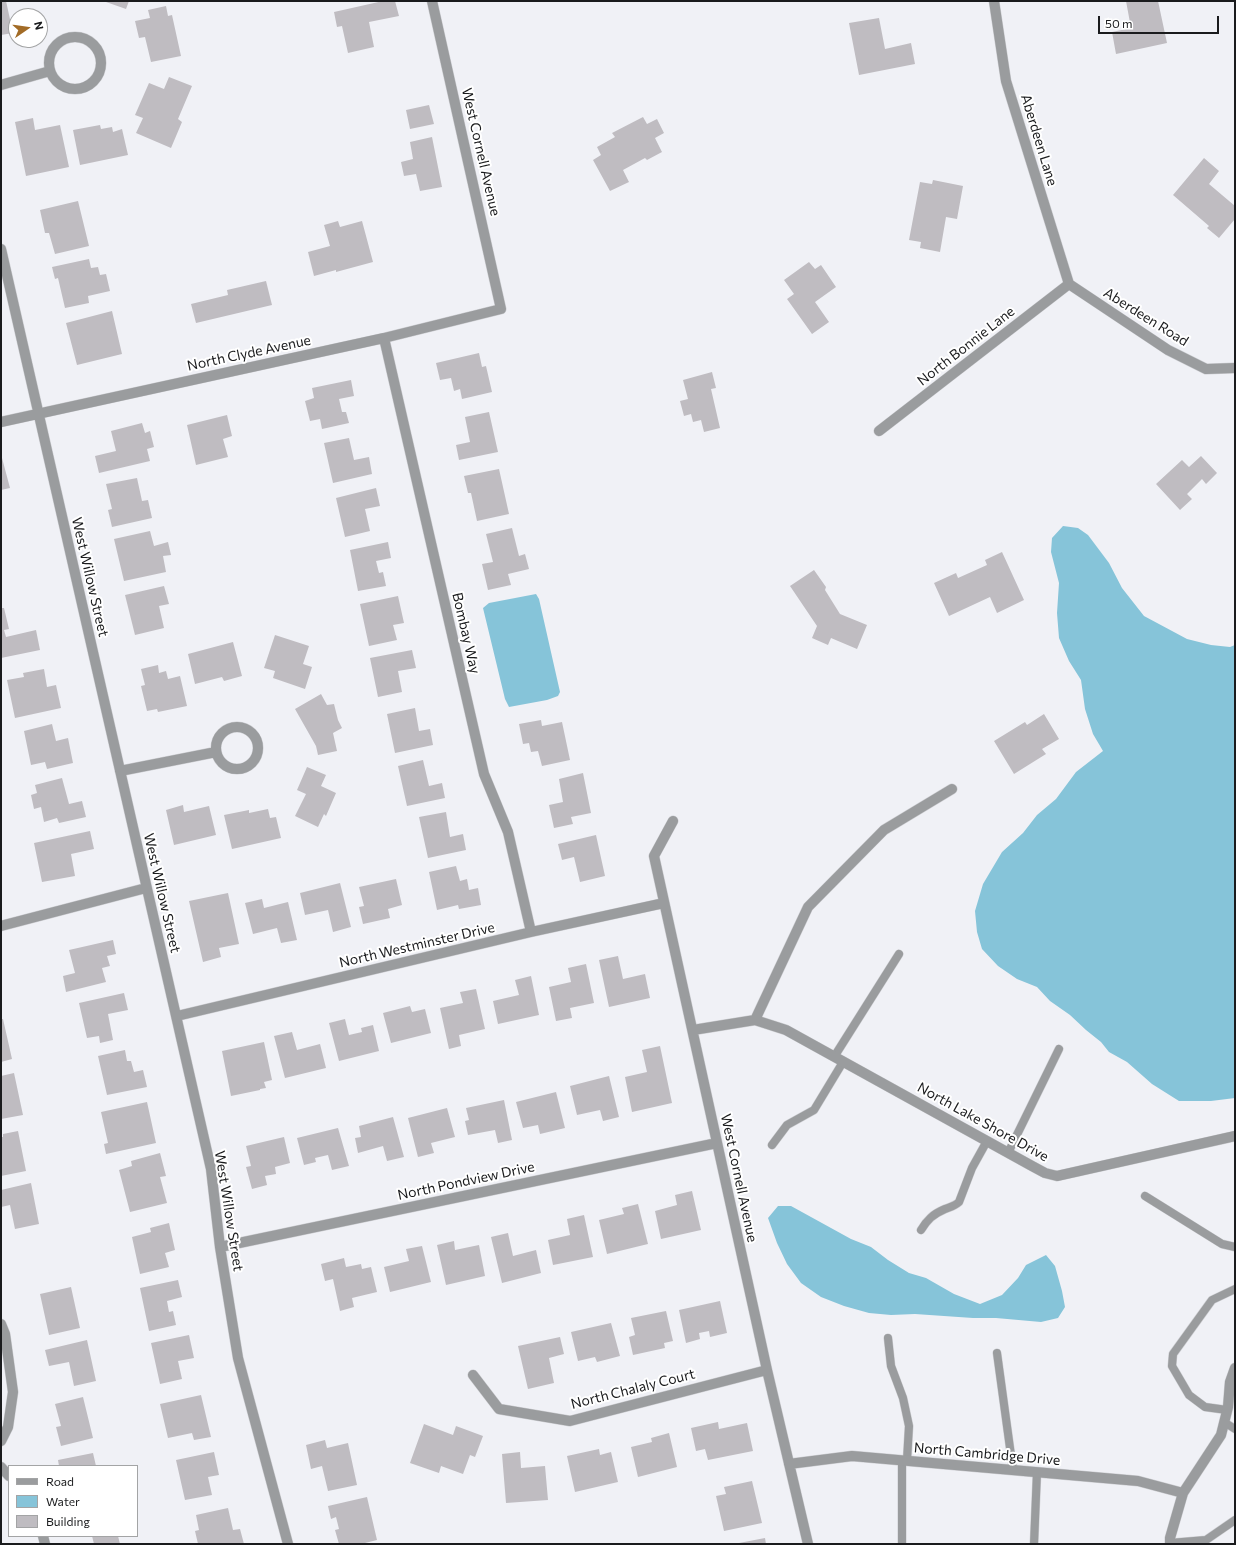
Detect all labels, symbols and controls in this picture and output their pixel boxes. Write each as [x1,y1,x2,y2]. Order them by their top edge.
north arrow [8,8,48,48]
scale bar [1100,8,1221,34]
text: 50 m [1105,16,1133,30]
text: N [32,20,46,31]
street label: West Cornell Avenue [458,86,504,218]
street label: Aberdeen Lane [1017,92,1061,188]
street label: Aberdeen Road [1100,284,1192,350]
street label: North Bonnie Lane [914,303,1018,389]
street label: North Clyde Avenue [186,332,312,374]
street label: West Willow Street [68,516,112,638]
street label: Bombay Way [448,591,484,675]
street label: West Willow Street [140,832,184,954]
street label: North Westminster Drive [338,919,496,971]
street label: North Lake Shore Drive [914,1079,1052,1165]
street label: West Cornell Avenue [717,1112,761,1244]
street label: West Willow Street [211,1149,247,1273]
street label: North Pondview Drive [396,1158,536,1204]
street label: North Chalaly Court [569,1365,697,1413]
street label: North Cambridge Drive [913,1439,1061,1469]
legend [8,1465,138,1537]
text: Road [46,1474,74,1488]
text: Water [46,1494,80,1508]
text: Building [46,1514,90,1528]

